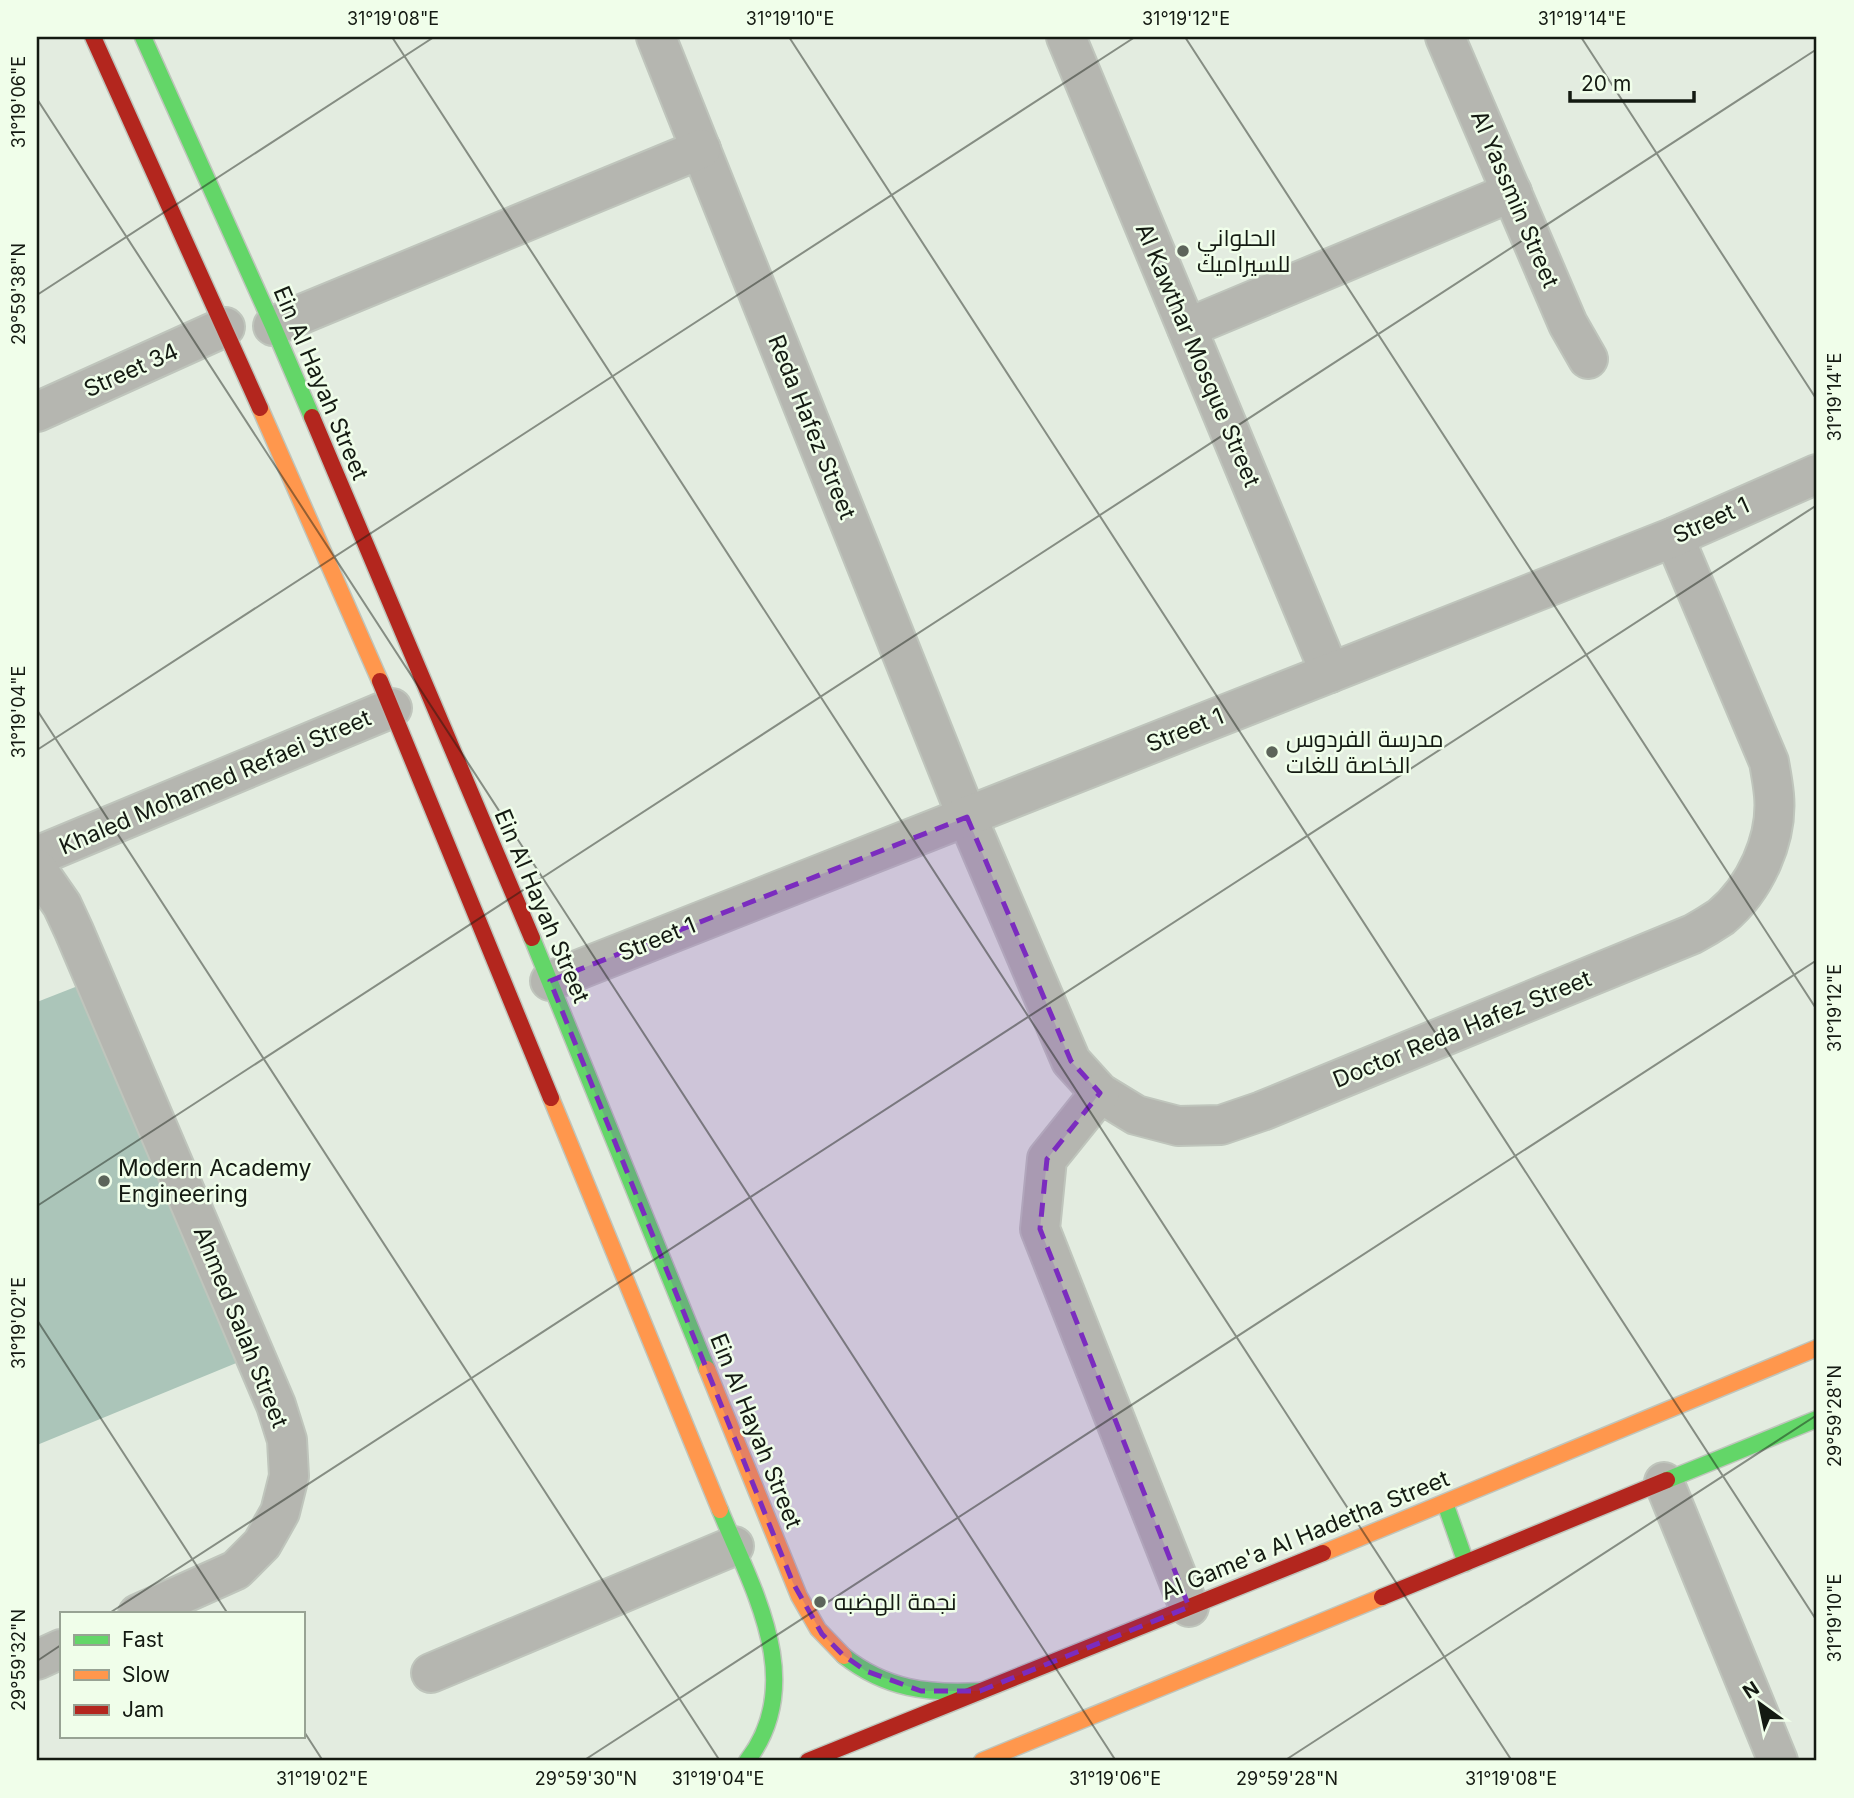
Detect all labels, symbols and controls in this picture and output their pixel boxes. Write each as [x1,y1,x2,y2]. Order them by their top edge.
text: 31°19'08"E [347,8,439,29]
text: 31°19'10"E [746,8,834,29]
text: 31°19'12"E [1142,8,1230,29]
text: 31°19'14"E [1538,8,1626,29]
text: 31°19'06"E [8,56,29,148]
scale bar [1570,60,1695,104]
text: 20 m [1581,71,1631,96]
street label: Al Yassmin Street [1465,106,1565,292]
street label: Al Kawthar Mosque Street [1130,219,1266,491]
place label: الحلواني للسيراميك [1197,224,1290,278]
text: 29°59'38"N [8,243,29,345]
marker: الحلواني للسيراميك [1175,243,1191,259]
street label: Ein Al Hayah Street [268,282,375,485]
street label: Reda Hafez Street [762,331,862,524]
street label: Street 34 [79,337,183,403]
text: 31°19'14"E [1824,353,1845,441]
street label: Street 1 [1668,491,1754,549]
text: 31°19'04"E [8,666,29,758]
street label: Street 1 [1142,702,1228,758]
street label: Khaled Mohamed Refaei Street [55,703,376,861]
place label: مدرسة الفردوس الخاصة للغات [1286,725,1444,779]
marker: مدرسة الفردوس الخاصة للغات [1264,744,1280,760]
street label: Ein Al Hayah Street [489,805,596,1008]
street label: Street 1 [614,911,700,967]
street label: Doctor Reda Hafez Street [1329,964,1596,1094]
text: 31°19'12"E [1824,964,1845,1052]
place label: Modern Academy Engineering [118,1154,312,1208]
marker: Modern Academy Engineering [96,1173,112,1189]
street label: Ahmed Salah Street [188,1222,294,1432]
text: 31°19'02"E [8,1277,29,1369]
street label: Ein Al Hayah Street [704,1329,808,1533]
text: 29°59'28"N [1824,1365,1845,1467]
street label: Al Game'a Al Hadetha Street [1157,1464,1454,1606]
text: 31°19'10"E [1824,1574,1845,1662]
place label: نجمة الهضبه [834,1588,957,1616]
marker: نجمة الهضبه [812,1594,828,1610]
text: 29°59'32"N [8,1609,29,1711]
legend [60,1612,304,1738]
text: Fast [122,1627,164,1652]
text: Slow [122,1662,170,1687]
north arrow [1724,1668,1794,1738]
text: N [1739,1677,1763,1704]
text: Jam [122,1697,164,1722]
text: 31°19'02"E [276,1768,368,1789]
text: 29°59'30"N [535,1768,637,1789]
text: 31°19'04"E [672,1768,764,1789]
text: 31°19'06"E [1069,1768,1161,1789]
text: 29°59'28"N [1236,1768,1338,1789]
text: 31°19'08"E [1465,1768,1557,1789]

